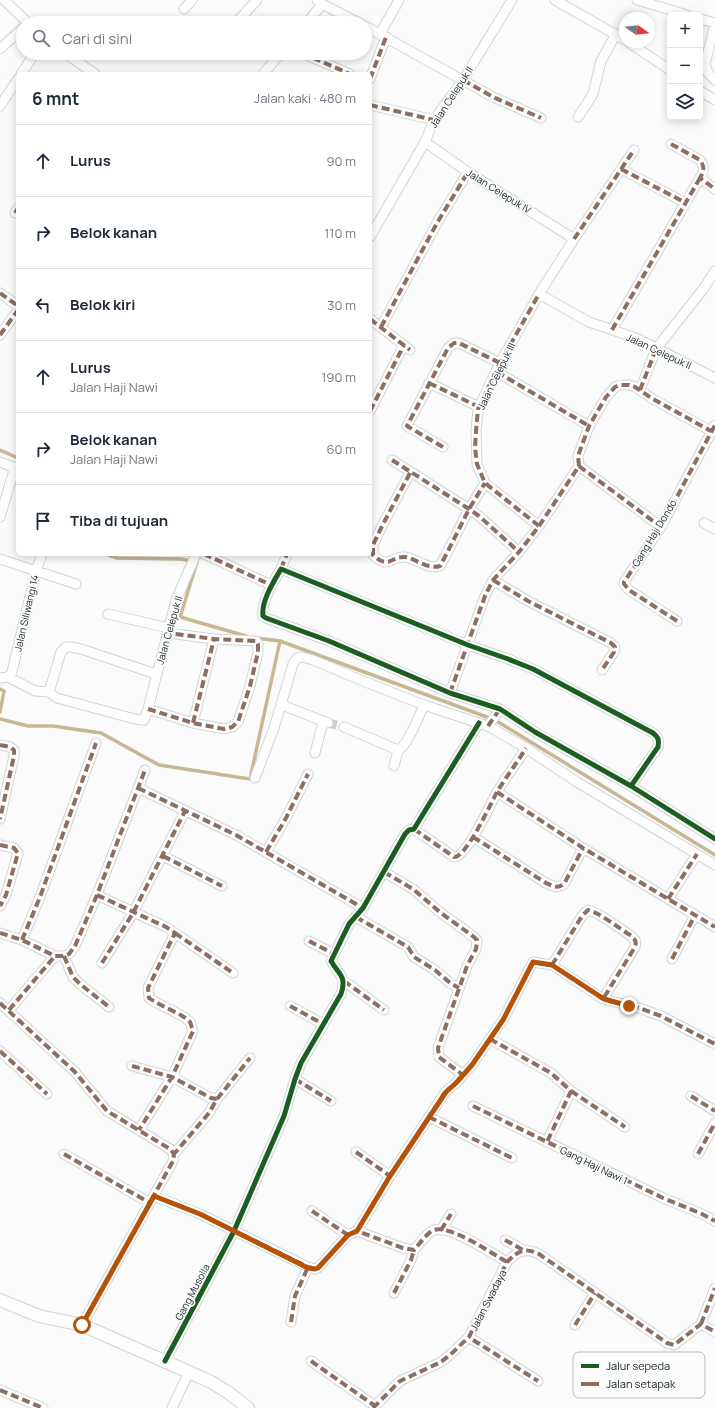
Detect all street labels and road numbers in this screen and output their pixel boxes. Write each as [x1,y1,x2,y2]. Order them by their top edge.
street label: Jalan Celepuk II [426,64,476,130]
street label: Jalan Celepuk IV [464,165,534,217]
street label: Jalan Celepuk II [624,330,694,372]
street label: Jalan Celepuk III [474,340,518,412]
street label: Gang Haji Dondo [628,497,680,569]
street label: Jalan Siliwangi 14 [10,573,42,653]
street label: Jalan Celepuk II [153,594,185,666]
street label: Gang Haji Nawi 1 [558,1143,630,1187]
street label: Gang Musolla [171,1261,213,1323]
street label: Jalan Swadaya [467,1267,509,1333]

